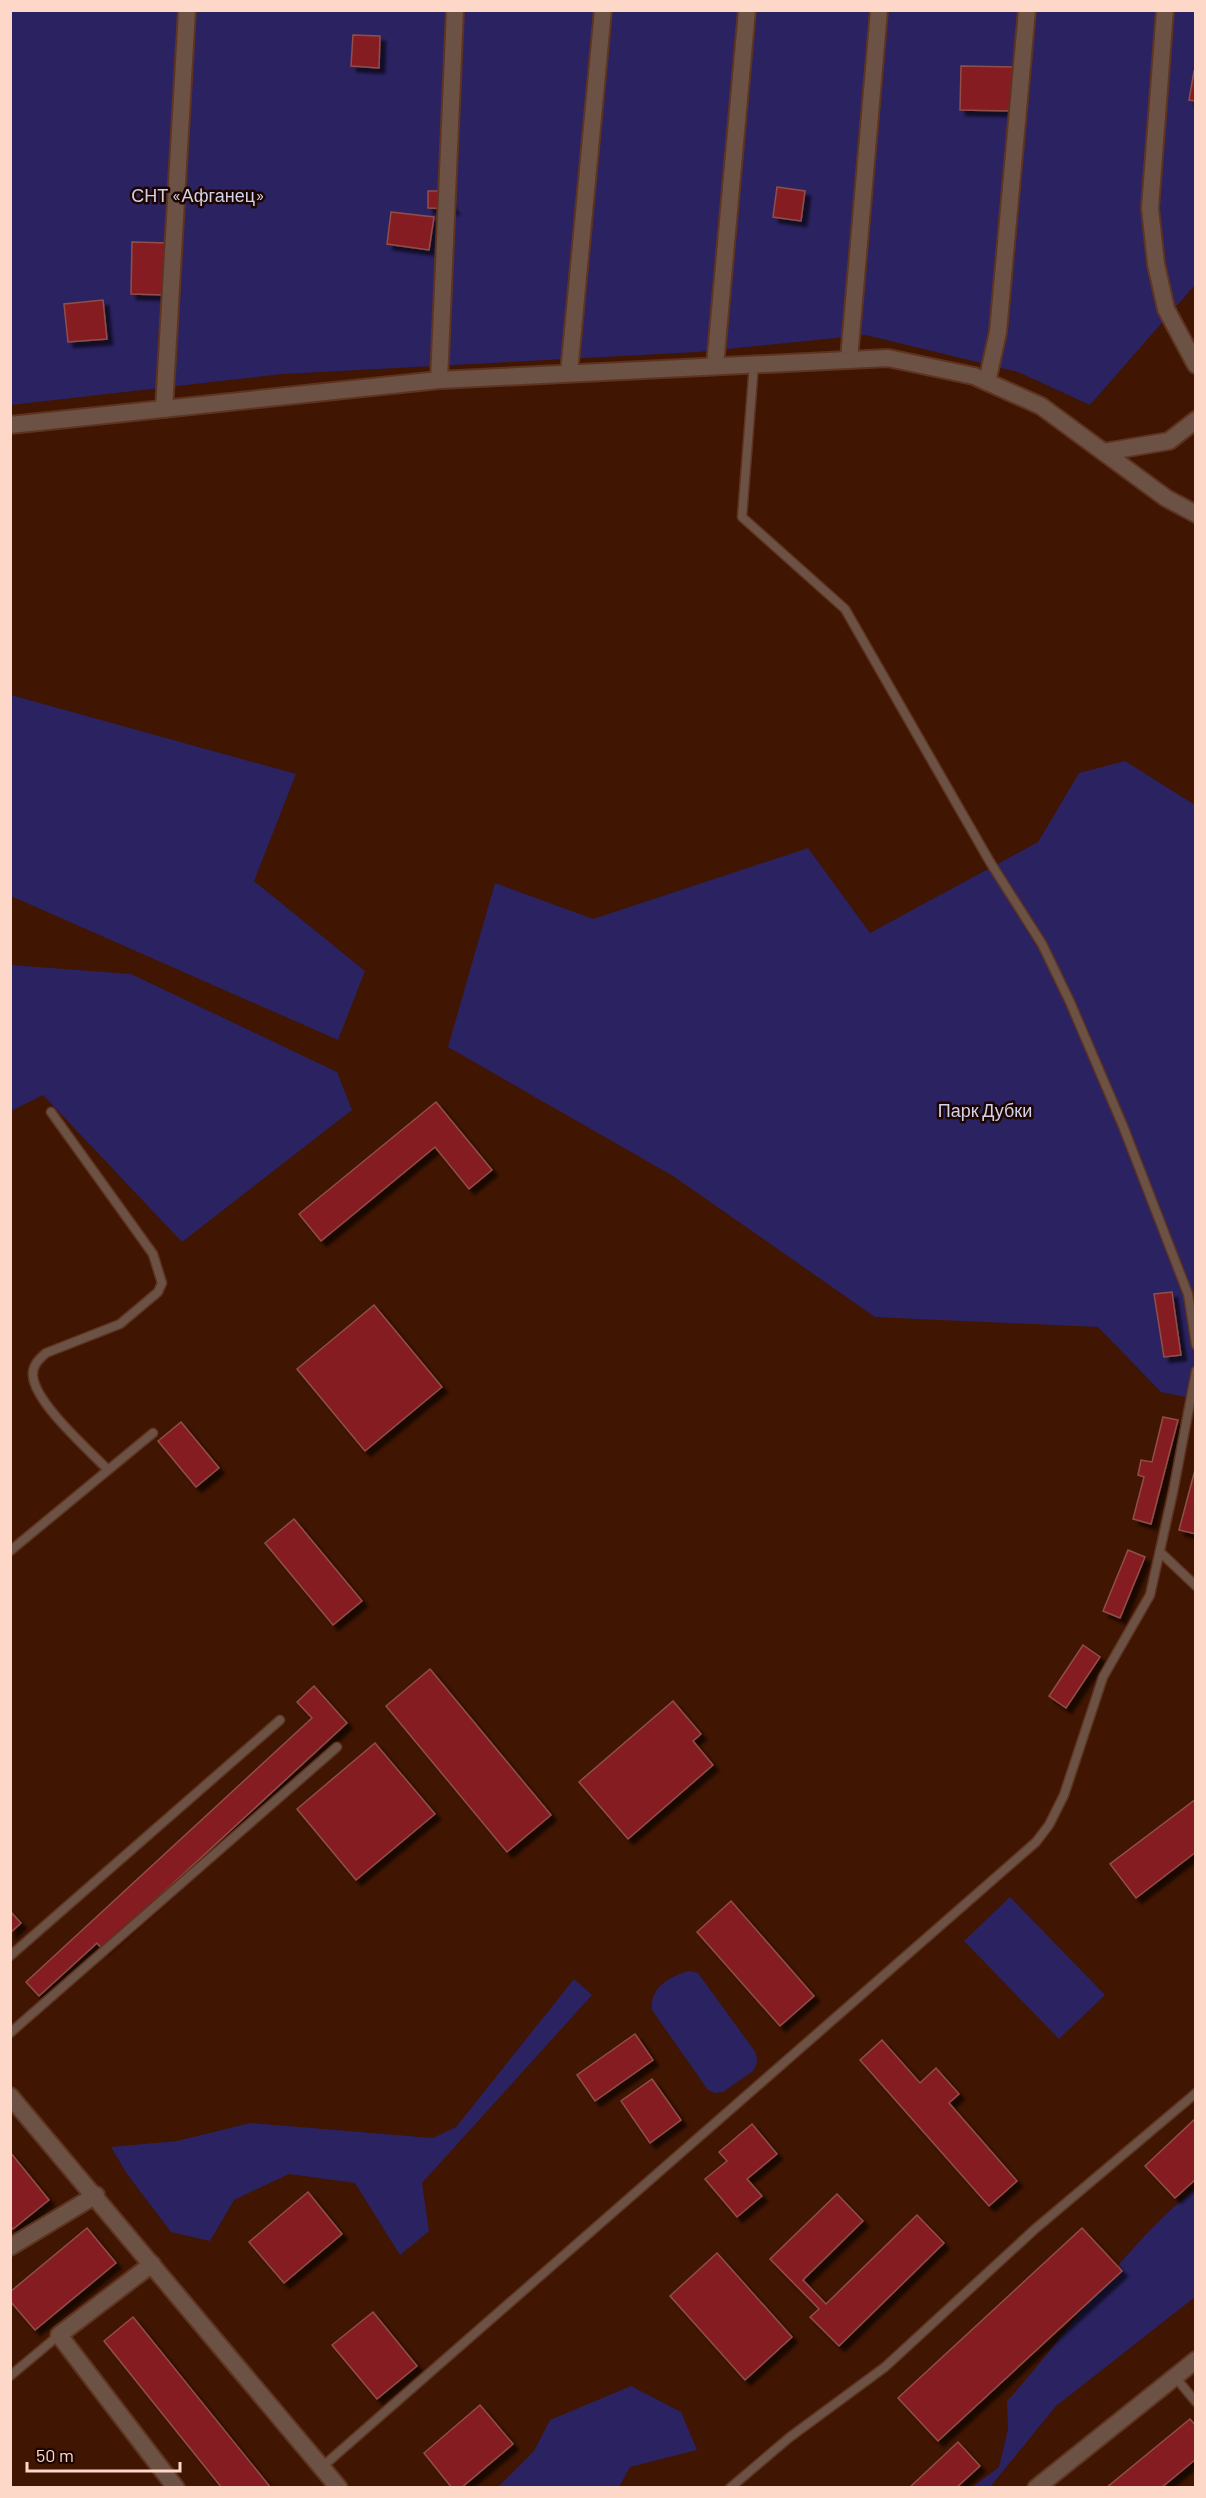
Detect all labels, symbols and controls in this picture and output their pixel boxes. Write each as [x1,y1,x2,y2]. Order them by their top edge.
park label: СНТ «Афганец» [131,184,265,206]
park label: Парк Дубки [938,1099,1032,1121]
scale bar [27,2435,180,2473]
text: 50 m [36,2444,74,2466]

